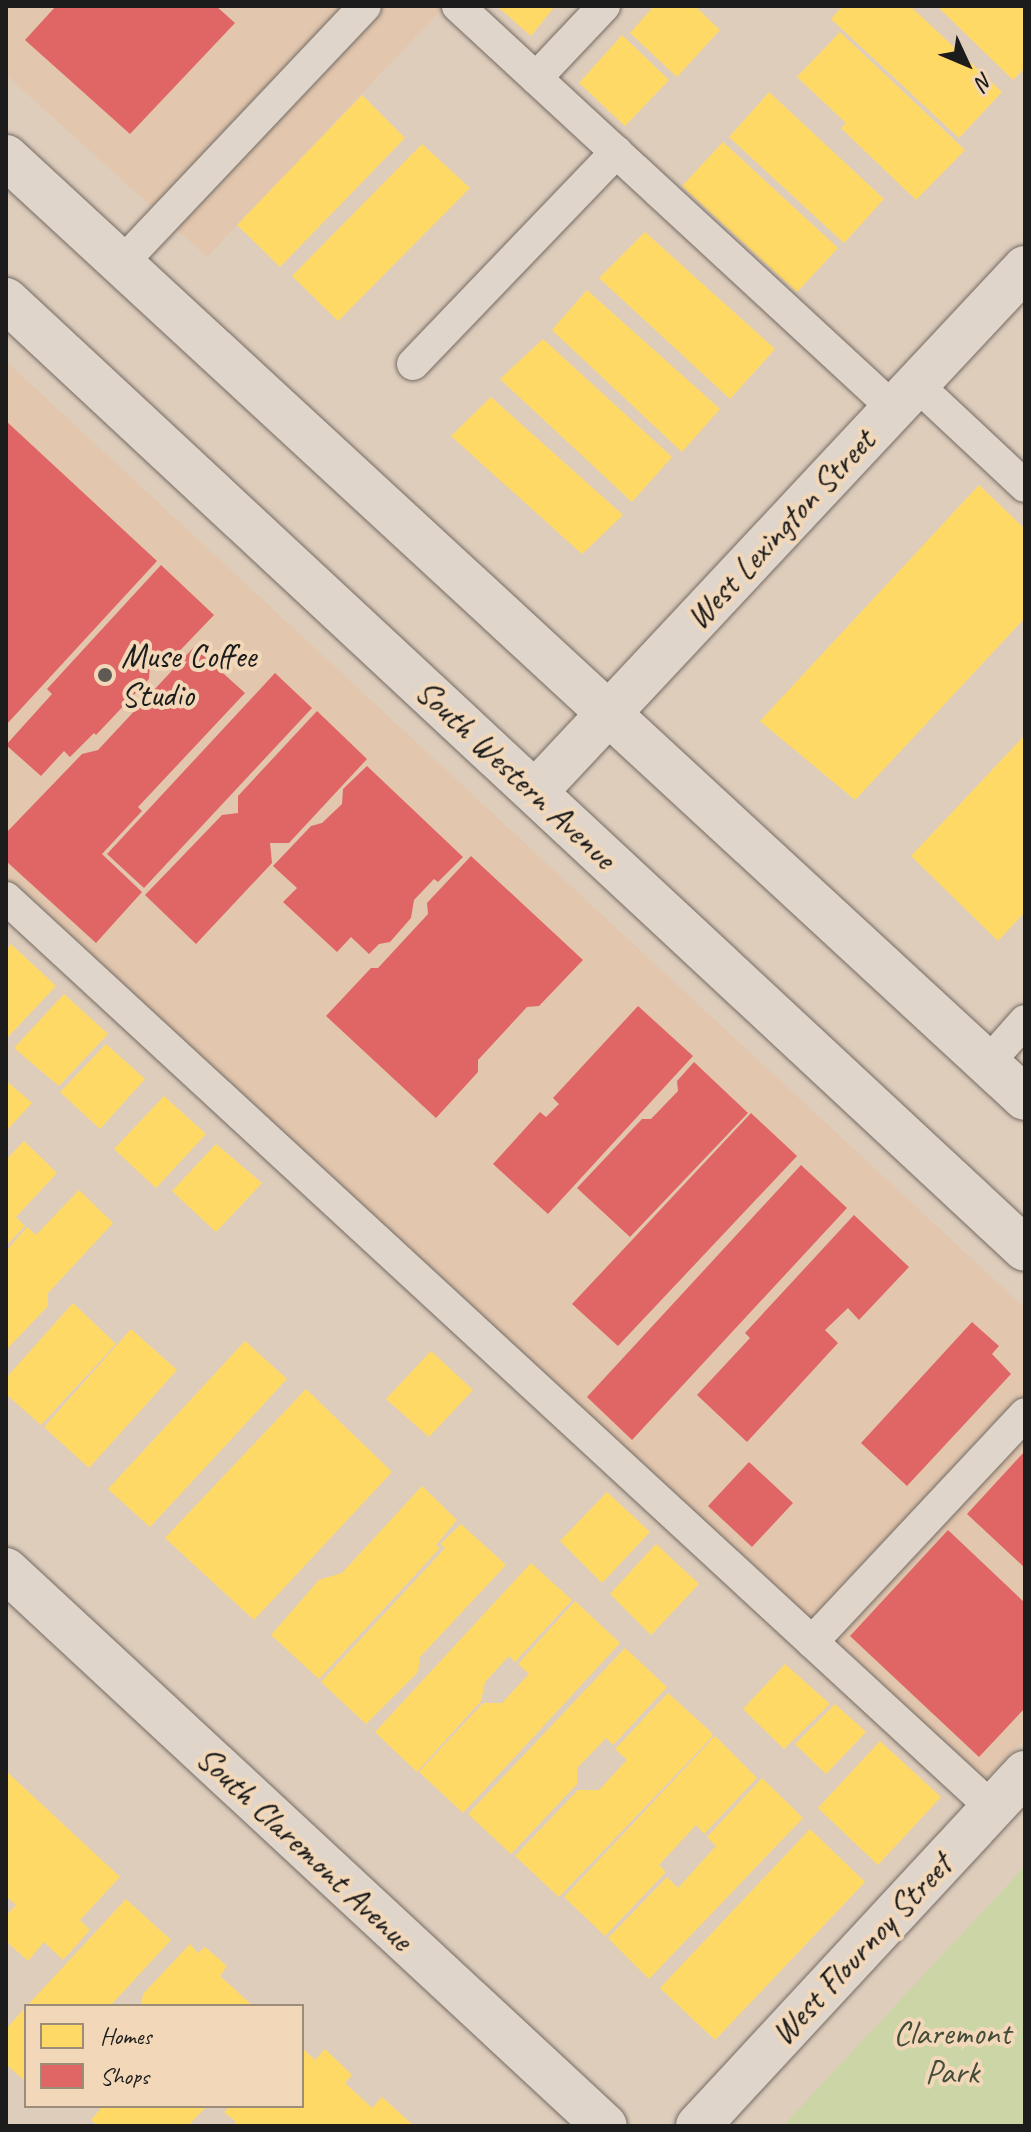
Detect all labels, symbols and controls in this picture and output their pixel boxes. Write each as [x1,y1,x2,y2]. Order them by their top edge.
north arrow [927,24,1007,104]
text: N [969,66,999,95]
street label: West Lexington Street [677,420,883,638]
place label: Muse Coffee Studio [121,635,256,714]
marker: Muse Coffee Studio [96,666,114,684]
street label: South Western Avenue [407,671,625,877]
street label: South Claremont Avenue [189,1738,421,1958]
street label: West Flournoy Street [762,1845,960,2053]
legend [24,2004,304,2108]
park label: Claremont Park [893,2012,1011,2092]
text: Homes [100,2021,151,2051]
text: Shops [100,2061,149,2091]

